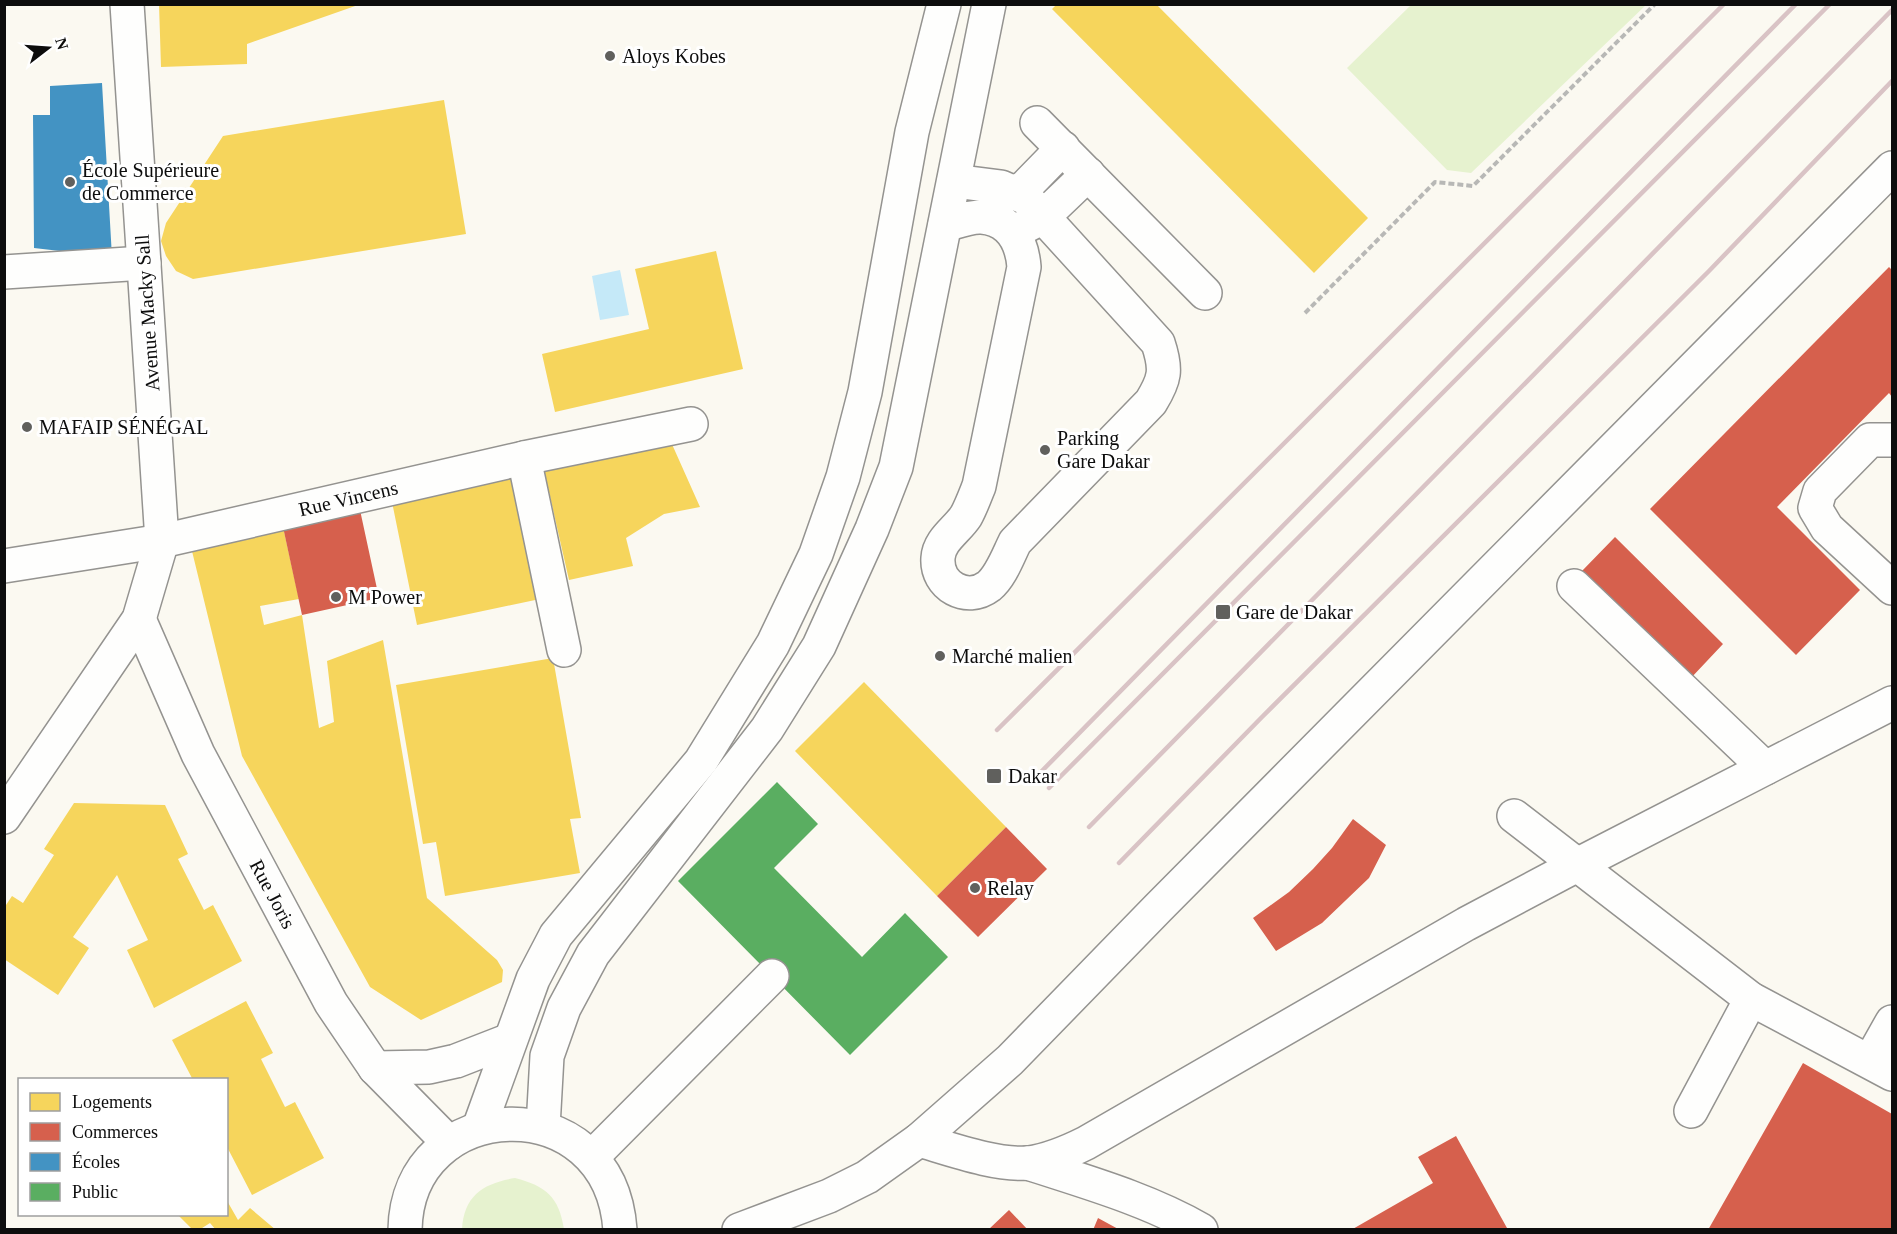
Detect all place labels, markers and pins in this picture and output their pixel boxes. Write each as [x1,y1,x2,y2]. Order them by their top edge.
place label: Aloys Kobes [622,45,726,68]
marker: Aloys Kobes [603,49,617,63]
place label: École Supérieure de Commerce [82,159,219,204]
marker: École Supérieure de Commerce [63,175,77,189]
place label: MAFAIP SÉNÉGAL [39,416,208,438]
marker: MAFAIP SÉNÉGAL [20,420,34,434]
place label: Parking Gare Dakar [1057,427,1150,472]
marker: Parking Gare Dakar [1038,443,1052,457]
place label: M Power [348,586,422,608]
marker: M Power [329,590,343,604]
place label: Gare de Dakar [1236,601,1353,623]
marker: Gare de Dakar [1214,603,1232,621]
place label: Marché malien [952,645,1073,667]
marker: Marché malien [933,649,947,663]
place label: Dakar [1008,765,1057,787]
marker: Dakar [985,767,1003,785]
place label: Relay [987,877,1034,900]
marker: Relay [968,881,982,895]

